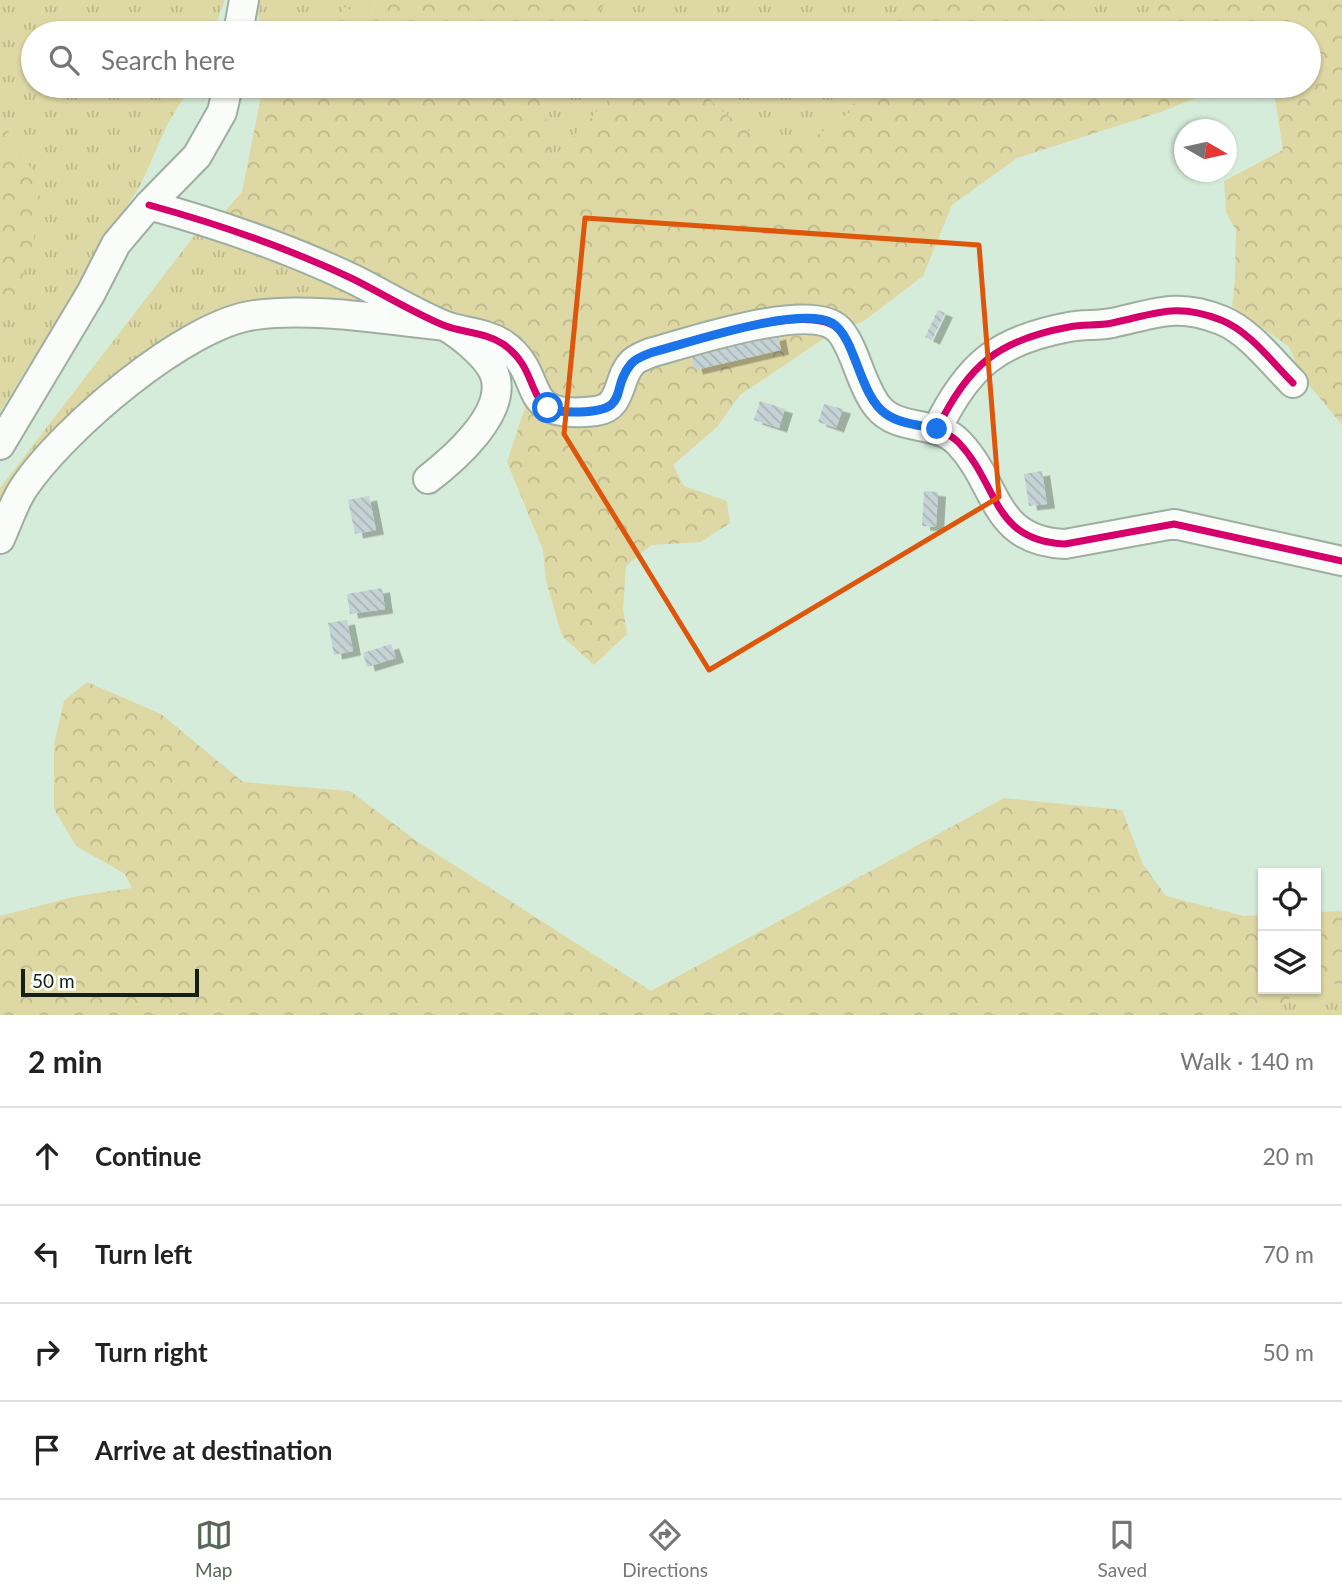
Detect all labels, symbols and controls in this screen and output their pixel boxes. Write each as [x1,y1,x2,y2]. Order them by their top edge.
search box [21,21,1321,98]
icon: search [45,41,83,79]
text: Search here [101,44,235,76]
north arrow [1174,119,1237,182]
route start [532,392,563,423]
route end [921,413,952,444]
map controls [1258,868,1321,994]
button: locate [1258,868,1321,931]
button: layers [1258,931,1321,994]
scale bar [21,966,200,998]
text: 50 m [32,969,75,992]
text: 2 min [28,1043,102,1079]
text: Walk · 140 m [1180,1047,1314,1075]
icon: ahead [28,1137,66,1175]
text: Continue [95,1140,201,1172]
text: 20 m [1263,1142,1314,1170]
icon: left [28,1235,66,1273]
text: Turn left [95,1238,192,1270]
text: 70 m [1263,1240,1314,1268]
icon: right [28,1333,66,1371]
text: Turn right [95,1336,208,1368]
text: 50 m [1263,1338,1314,1366]
icon: arrive [28,1431,66,1469]
text: Arrive at destination [95,1434,332,1466]
tab: Map [195,1516,233,1581]
tab: Directions [622,1516,708,1581]
tab: Saved [1098,1516,1147,1581]

